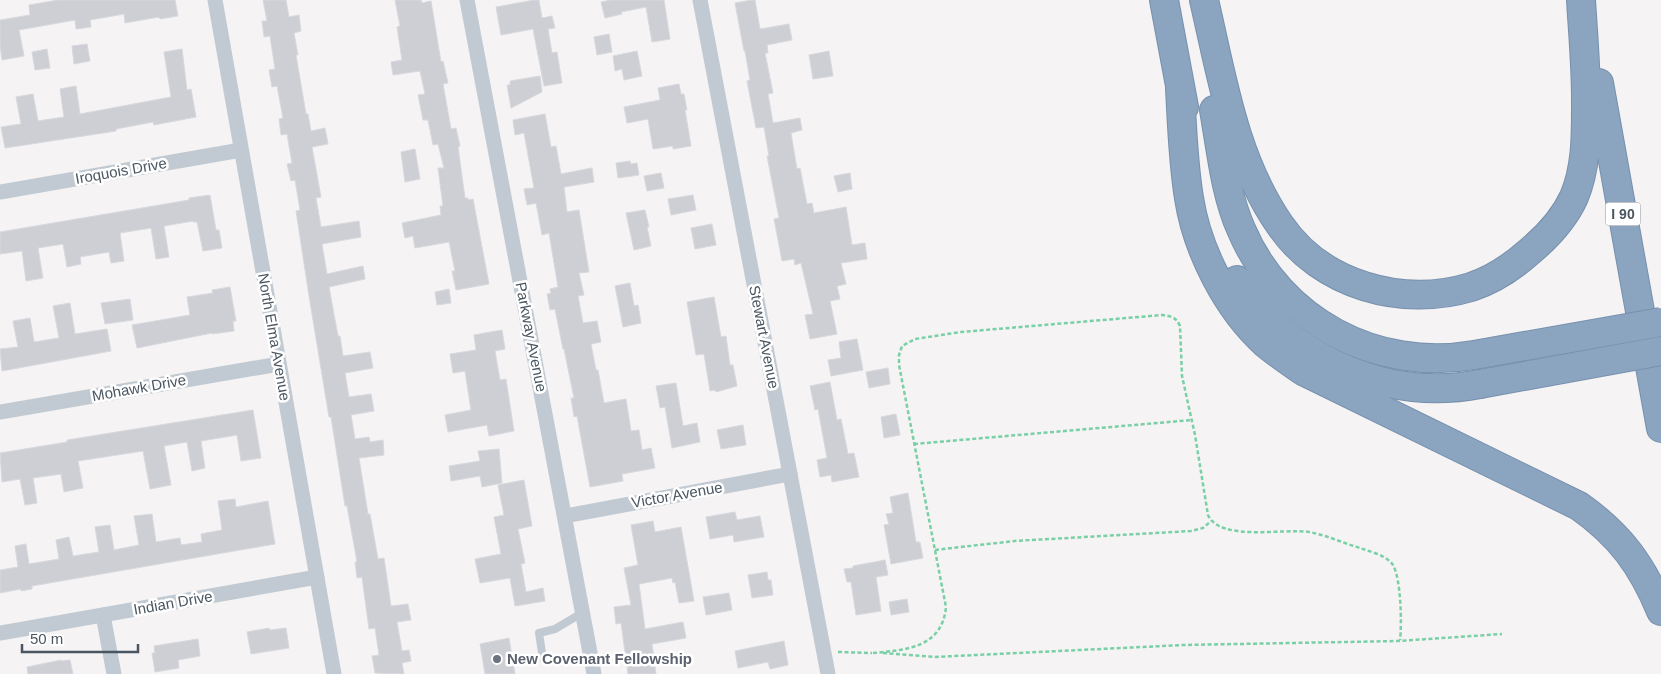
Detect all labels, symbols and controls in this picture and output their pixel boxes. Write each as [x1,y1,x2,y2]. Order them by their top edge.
street label: Iroquois Drive [74,154,168,187]
road number: I 90 [1606,202,1640,225]
street label: North Elma Avenue [255,272,294,402]
street label: Parkway Avenue [513,281,550,393]
street label: Stewart Avenue [746,284,783,390]
street label: Mohawk Drive [91,371,187,404]
street label: Victor Avenue [630,478,724,511]
street label: Indian Drive [132,587,214,618]
scale bar [22,622,139,654]
text: 50 m [30,630,63,647]
place label: New Covenant Fellowship [507,650,692,667]
marker: New Covenant Fellowship [491,653,503,665]

